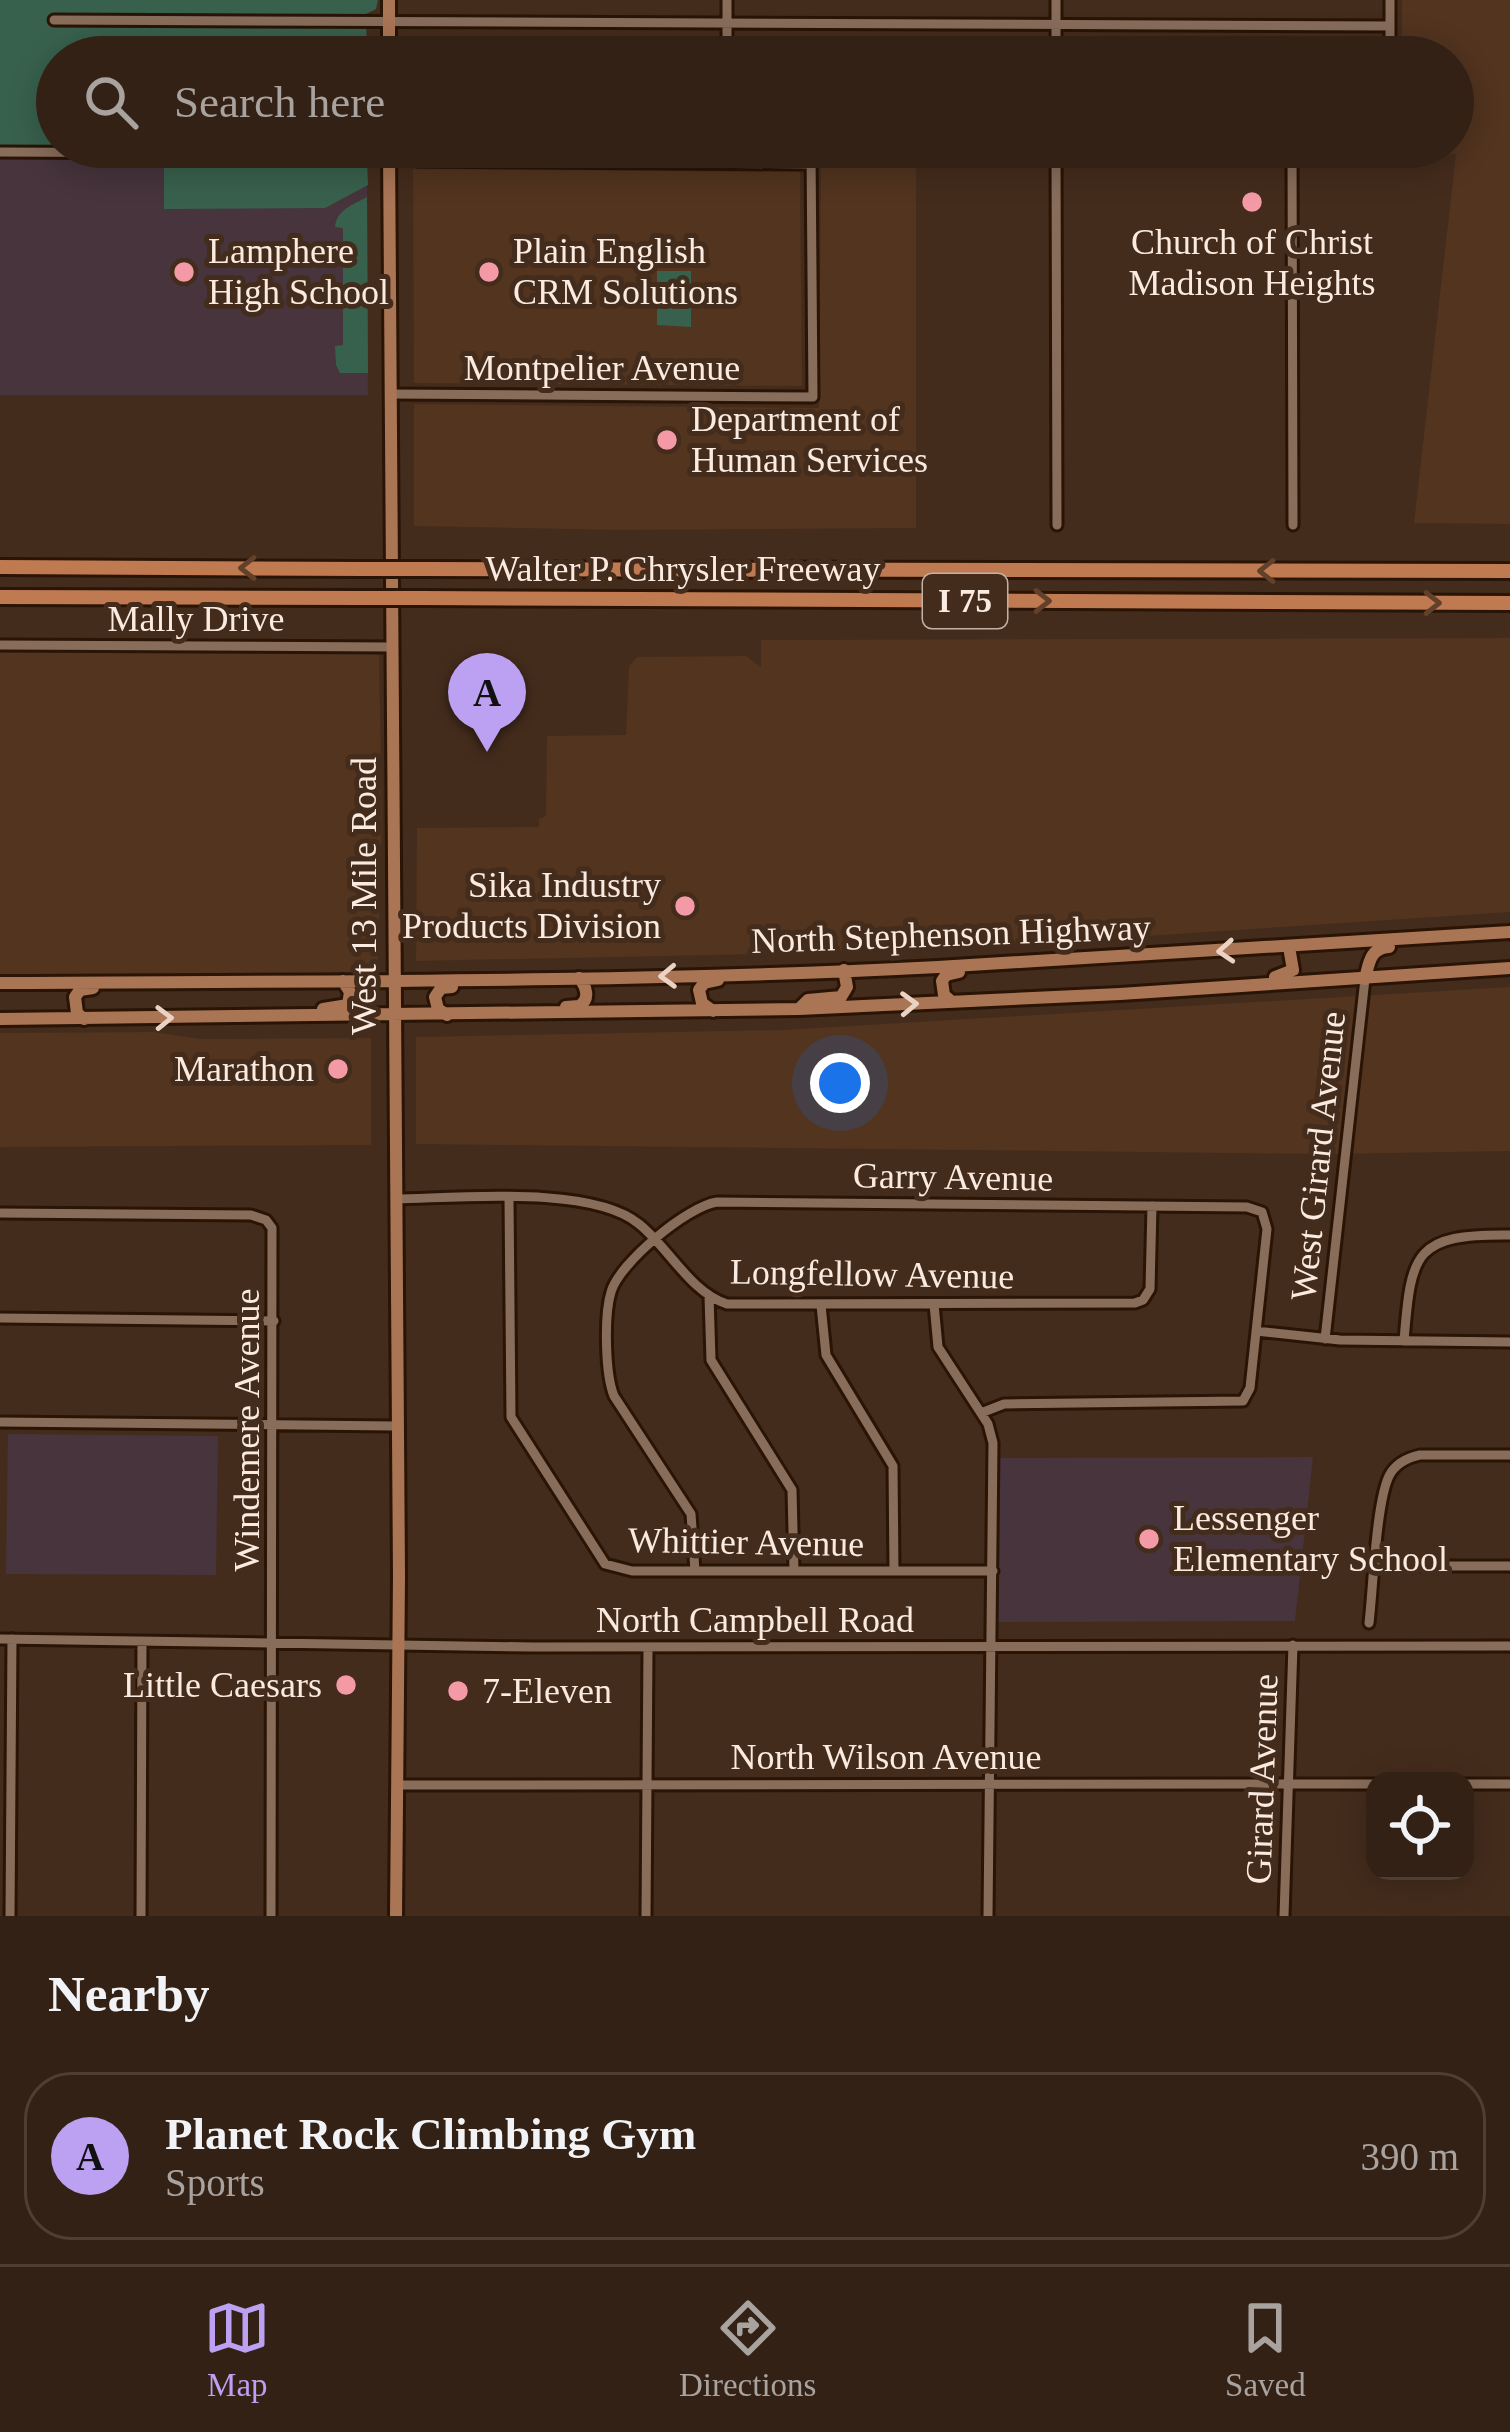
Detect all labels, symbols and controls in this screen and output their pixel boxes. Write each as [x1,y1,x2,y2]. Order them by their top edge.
search box [36,36,1474,168]
icon: search [78,69,144,135]
text: Search here [174,77,385,127]
marker: Church of Christ Madison Heights [1239,189,1265,215]
place label: Church of Christ Madison Heights [1129,222,1376,303]
place label: Lamphere High School [208,231,389,312]
place label: Plain English CRM Solutions [513,231,738,312]
marker: Lamphere High School [171,259,197,285]
marker: Plain English CRM Solutions [476,259,502,285]
street label: Montpelier Avenue [464,348,740,388]
place label: Department of Human Services [691,399,928,480]
marker: Department of Human Services [654,427,680,453]
street label: Walter P. Chrysler Freeway [486,549,881,589]
one-way arrow [238,555,256,581]
one-way arrow [1257,558,1275,584]
road number: I 75 [923,574,1007,628]
one-way arrow [1034,588,1052,614]
one-way arrow [1424,590,1442,616]
street label: Mally Drive [108,599,284,639]
pin: A [448,653,526,752]
street label: West 13 Mile Road [344,757,384,1035]
place label: Sika Industry Products Division [402,865,661,946]
marker: Sika Industry Products Division [672,893,698,919]
street label: North Stephenson Highway [750,907,1152,961]
one-way arrow [1216,938,1235,964]
one-way arrow [658,962,677,988]
one-way arrow [900,992,919,1018]
one-way arrow [156,1005,174,1031]
street label: West Girard Avenue [1283,1010,1353,1302]
place label: Marathon [174,1049,314,1089]
your location [810,1053,870,1113]
marker: Marathon [325,1056,351,1082]
street label: Garry Avenue [853,1155,1053,1199]
street label: Longfellow Avenue [730,1252,1014,1296]
street label: Windemere Avenue [227,1289,267,1571]
place label: Lessenger Elementary School [1173,1498,1448,1579]
street label: Whittier Avenue [628,1520,864,1564]
marker: Lessenger Elementary School [1136,1526,1162,1552]
street label: North Campbell Road [596,1600,914,1640]
place label: Little Caesars [123,1665,322,1705]
place label: 7-Eleven [482,1671,612,1711]
marker: Little Caesars [333,1672,359,1698]
street label: Girard Avenue [1238,1673,1286,1885]
marker: 7-Eleven [445,1678,471,1704]
street label: North Wilson Avenue [730,1737,1042,1777]
map controls [1366,1772,1474,1880]
button: locate [1366,1772,1474,1880]
text: Nearby [48,1966,209,2022]
text: Planet Rock Climbing Gym [165,2109,696,2159]
text: A [76,2135,104,2178]
text: 390 m [1360,2135,1459,2178]
text: Sports [165,2161,265,2204]
tab: Map [204,2295,270,2404]
tab: Directions [679,2295,816,2404]
tab: Saved [1225,2295,1306,2404]

